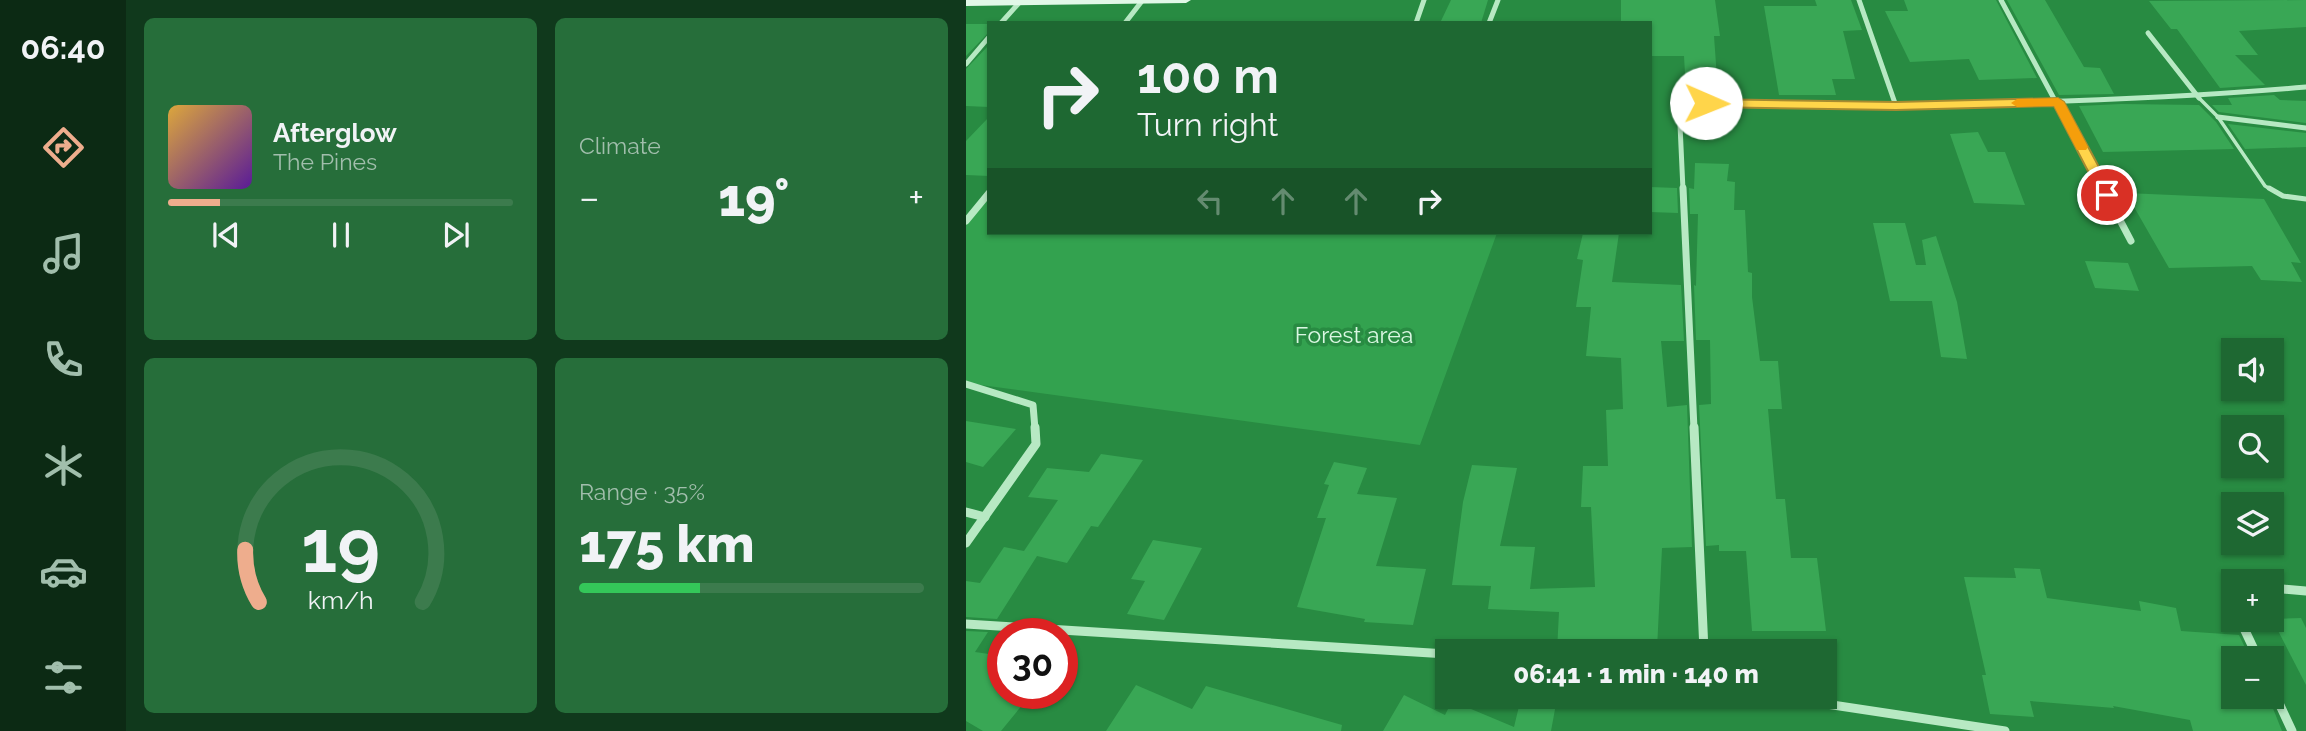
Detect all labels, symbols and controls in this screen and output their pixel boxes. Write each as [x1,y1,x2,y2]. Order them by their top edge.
text: 06:40 [21,29,105,66]
text: 100 m [1137,47,1279,104]
icon: right [1022,49,1113,140]
position arrow [1669,66,1743,140]
text: Turn right [1137,106,1278,143]
text: Afterglow [273,118,397,148]
icon: directions [39,123,88,172]
text: Climate [579,132,661,159]
text: The Pines [273,148,377,175]
pin [2077,165,2137,225]
text: 19° [718,167,790,228]
text: − [579,175,599,220]
text: + [908,175,924,220]
icon: arrive [2088,176,2126,214]
icon: left [1191,182,1229,220]
icon: ahead [1264,182,1302,220]
icon: ahead [1337,182,1375,220]
icon: right [1410,182,1448,220]
icon: previous [207,216,245,254]
icon: pause [322,216,360,254]
icon: next [437,216,475,254]
icon: music [39,229,88,278]
park label: Forest area [1295,321,1413,348]
icon: phone [39,335,88,384]
map controls [2221,338,2284,709]
button: sound [2221,338,2284,401]
button: search [2221,415,2284,478]
icon: climate [39,441,88,490]
text: Range · 35% [579,478,705,505]
button: layers [2221,492,2284,555]
text: 19 [301,504,380,589]
text: 175 km [579,513,755,574]
icon: car [39,547,88,596]
button: + [2221,569,2284,632]
text: km/h [308,584,373,614]
speed limit sign: 30 [987,618,1078,709]
button: − [2221,646,2284,709]
icon: filters [39,653,88,702]
text: 06:41 · 1 min · 140 m [1513,659,1759,689]

